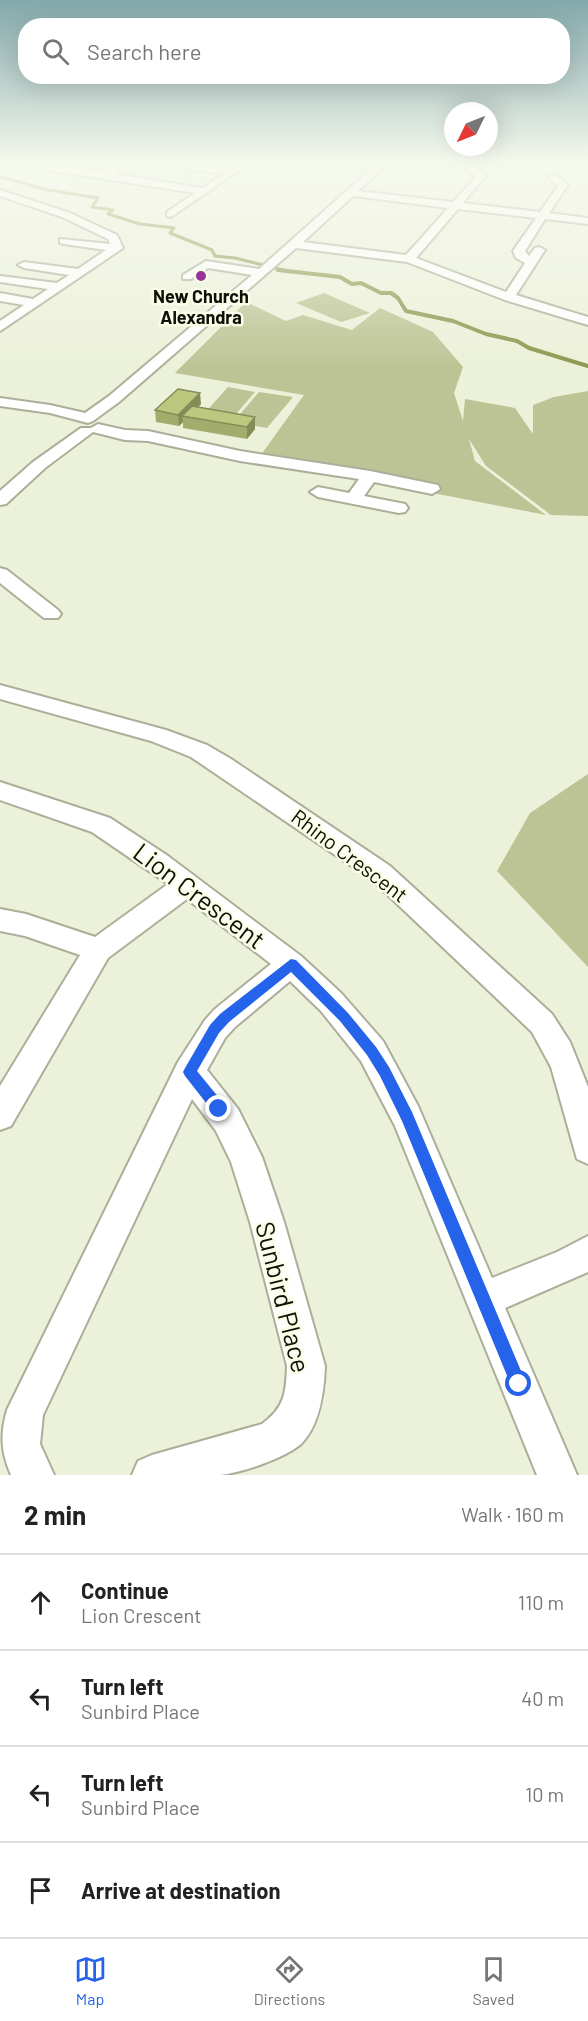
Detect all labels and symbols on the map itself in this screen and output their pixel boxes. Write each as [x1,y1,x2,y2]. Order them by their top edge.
north arrow [444,102,498,156]
marker: New Church Alexandra [194,269,208,283]
place label: New Church Alexandra [153,285,249,328]
street label: Rhino Crescent [287,803,413,907]
street label: Lion Crescent [128,835,272,955]
route end [205,1095,231,1121]
street label: Sunbird Place [250,1218,318,1376]
route start [505,1370,531,1396]

